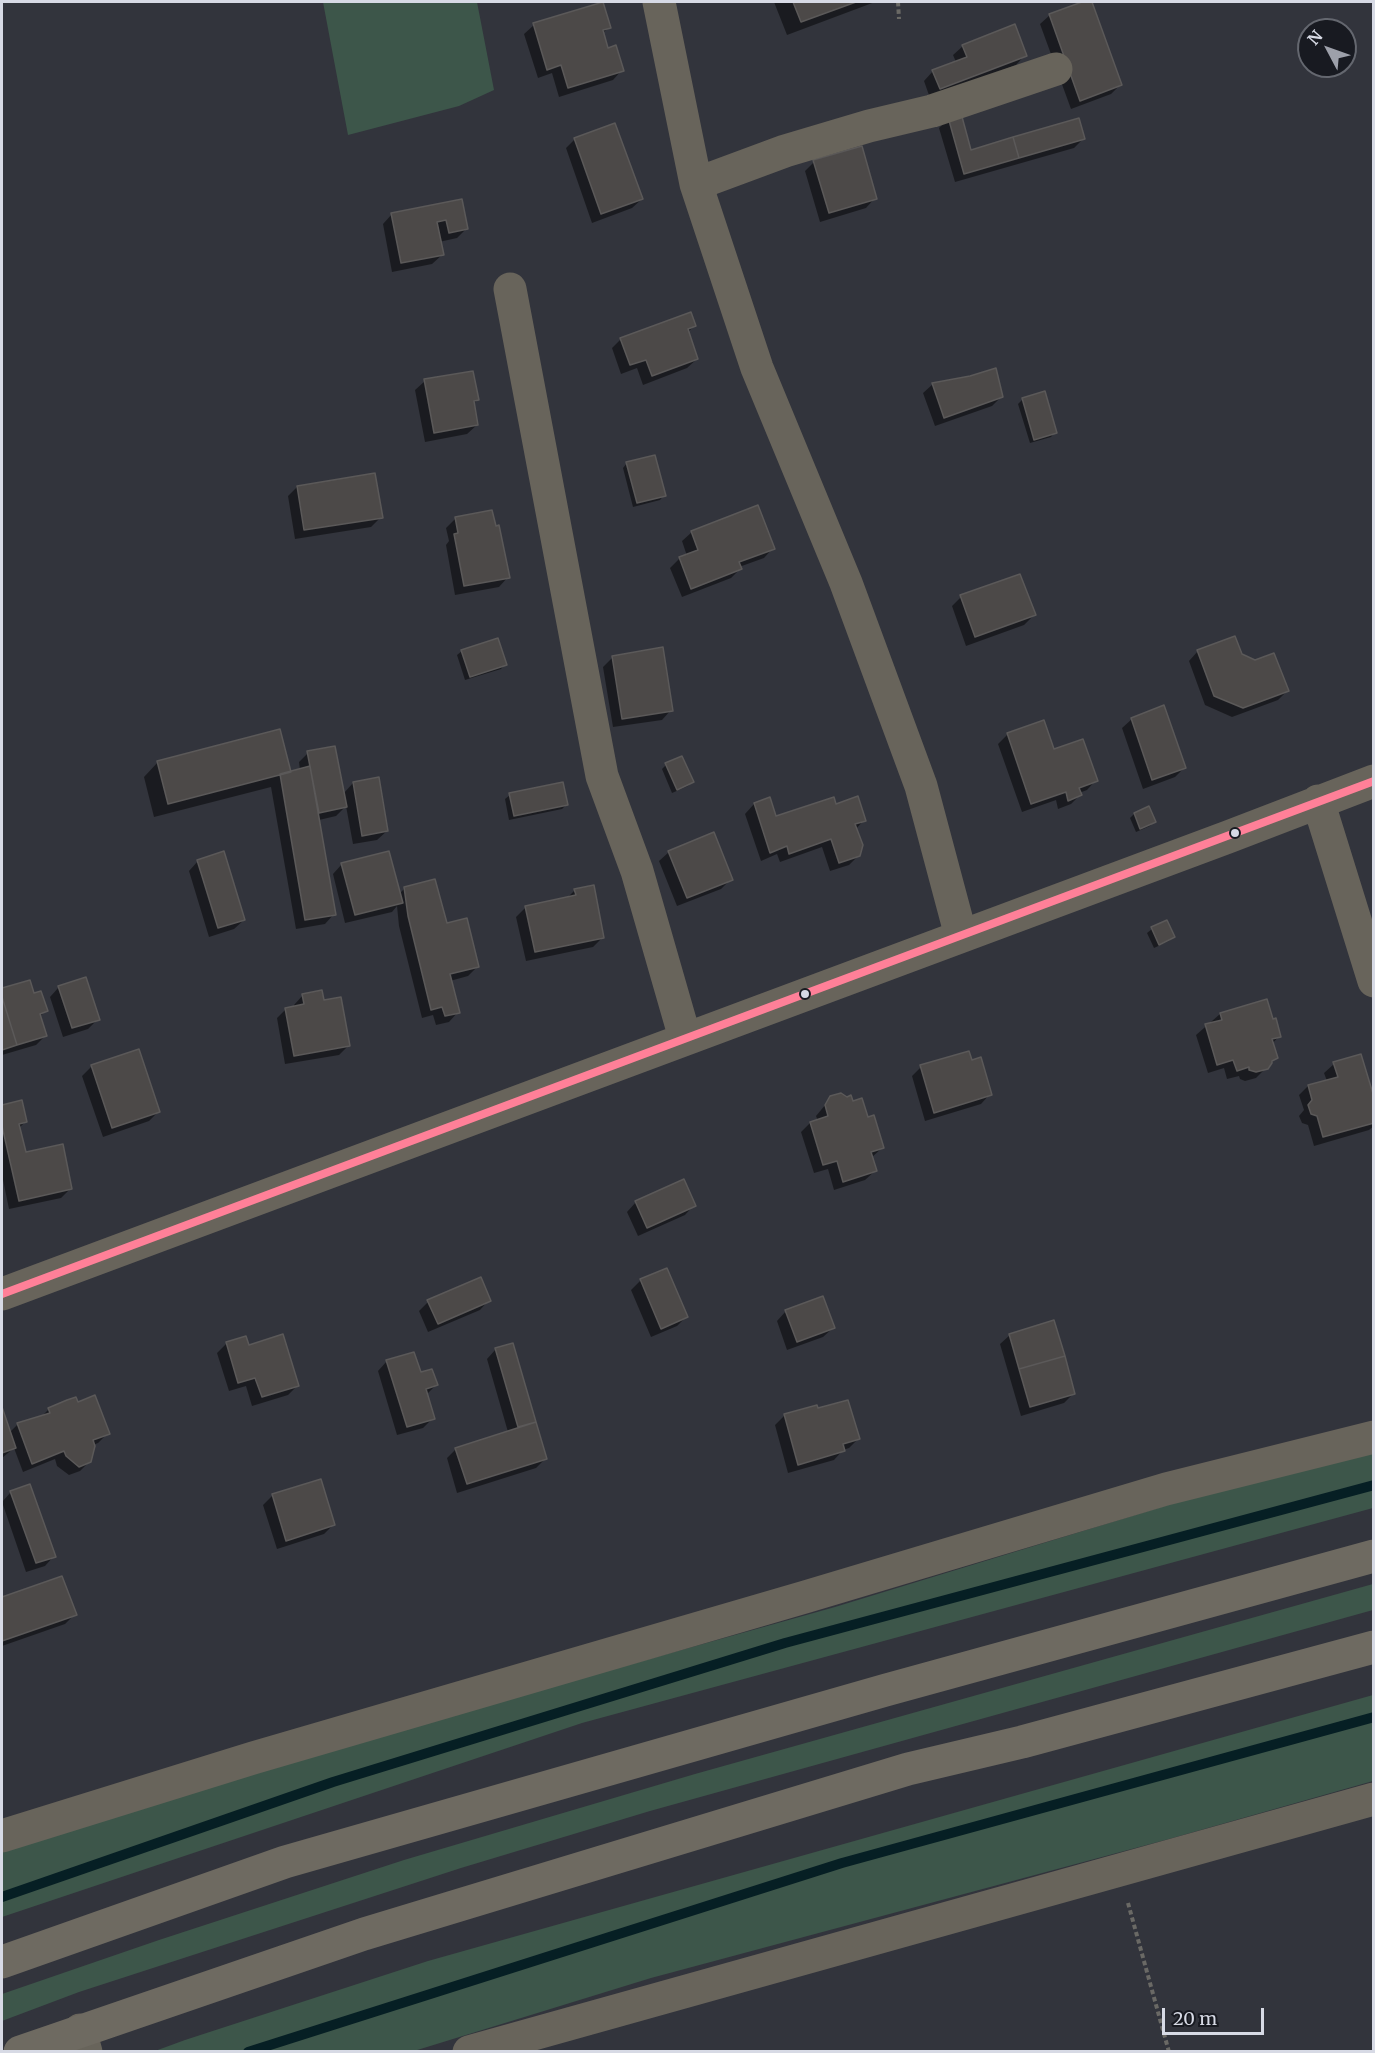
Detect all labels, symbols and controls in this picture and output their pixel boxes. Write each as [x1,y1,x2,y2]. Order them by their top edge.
north arrow [1297,18,1357,78]
text: N [1303,26,1327,49]
unlabelled marker [1229,827,1241,839]
unlabelled marker [799,988,811,1000]
scale bar [1165,1996,1267,2034]
text: 20 m [1173,2007,1217,2030]

